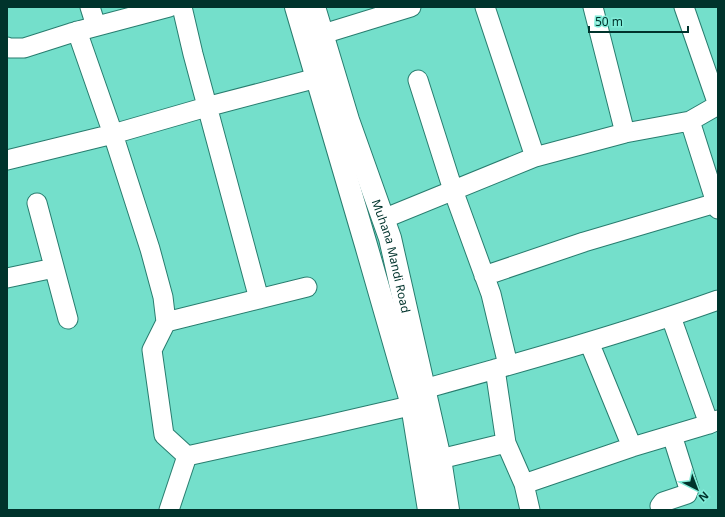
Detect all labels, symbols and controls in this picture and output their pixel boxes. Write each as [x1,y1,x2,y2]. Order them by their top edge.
scale bar [589,8,688,34]
text: 50 m [595,13,623,30]
street label: Muhana Mandi Road [368,197,415,314]
north arrow [677,469,717,509]
text: N [696,488,712,505]

